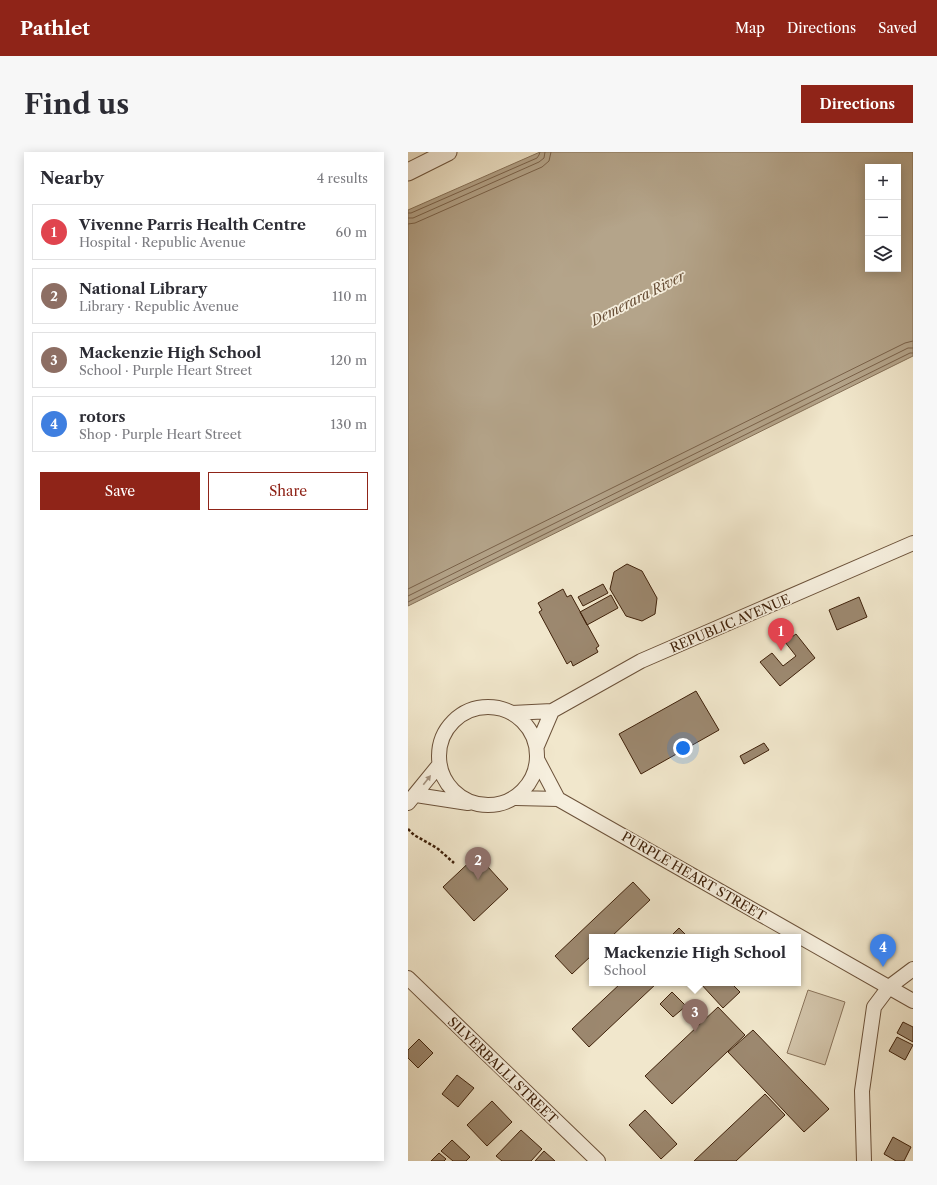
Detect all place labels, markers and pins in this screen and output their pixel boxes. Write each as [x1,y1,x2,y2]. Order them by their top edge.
pin: 1 [768,618,794,651]
pin: 2 [465,847,491,880]
pin: 4 [870,934,896,967]
pin: 3 [682,999,708,1032]

